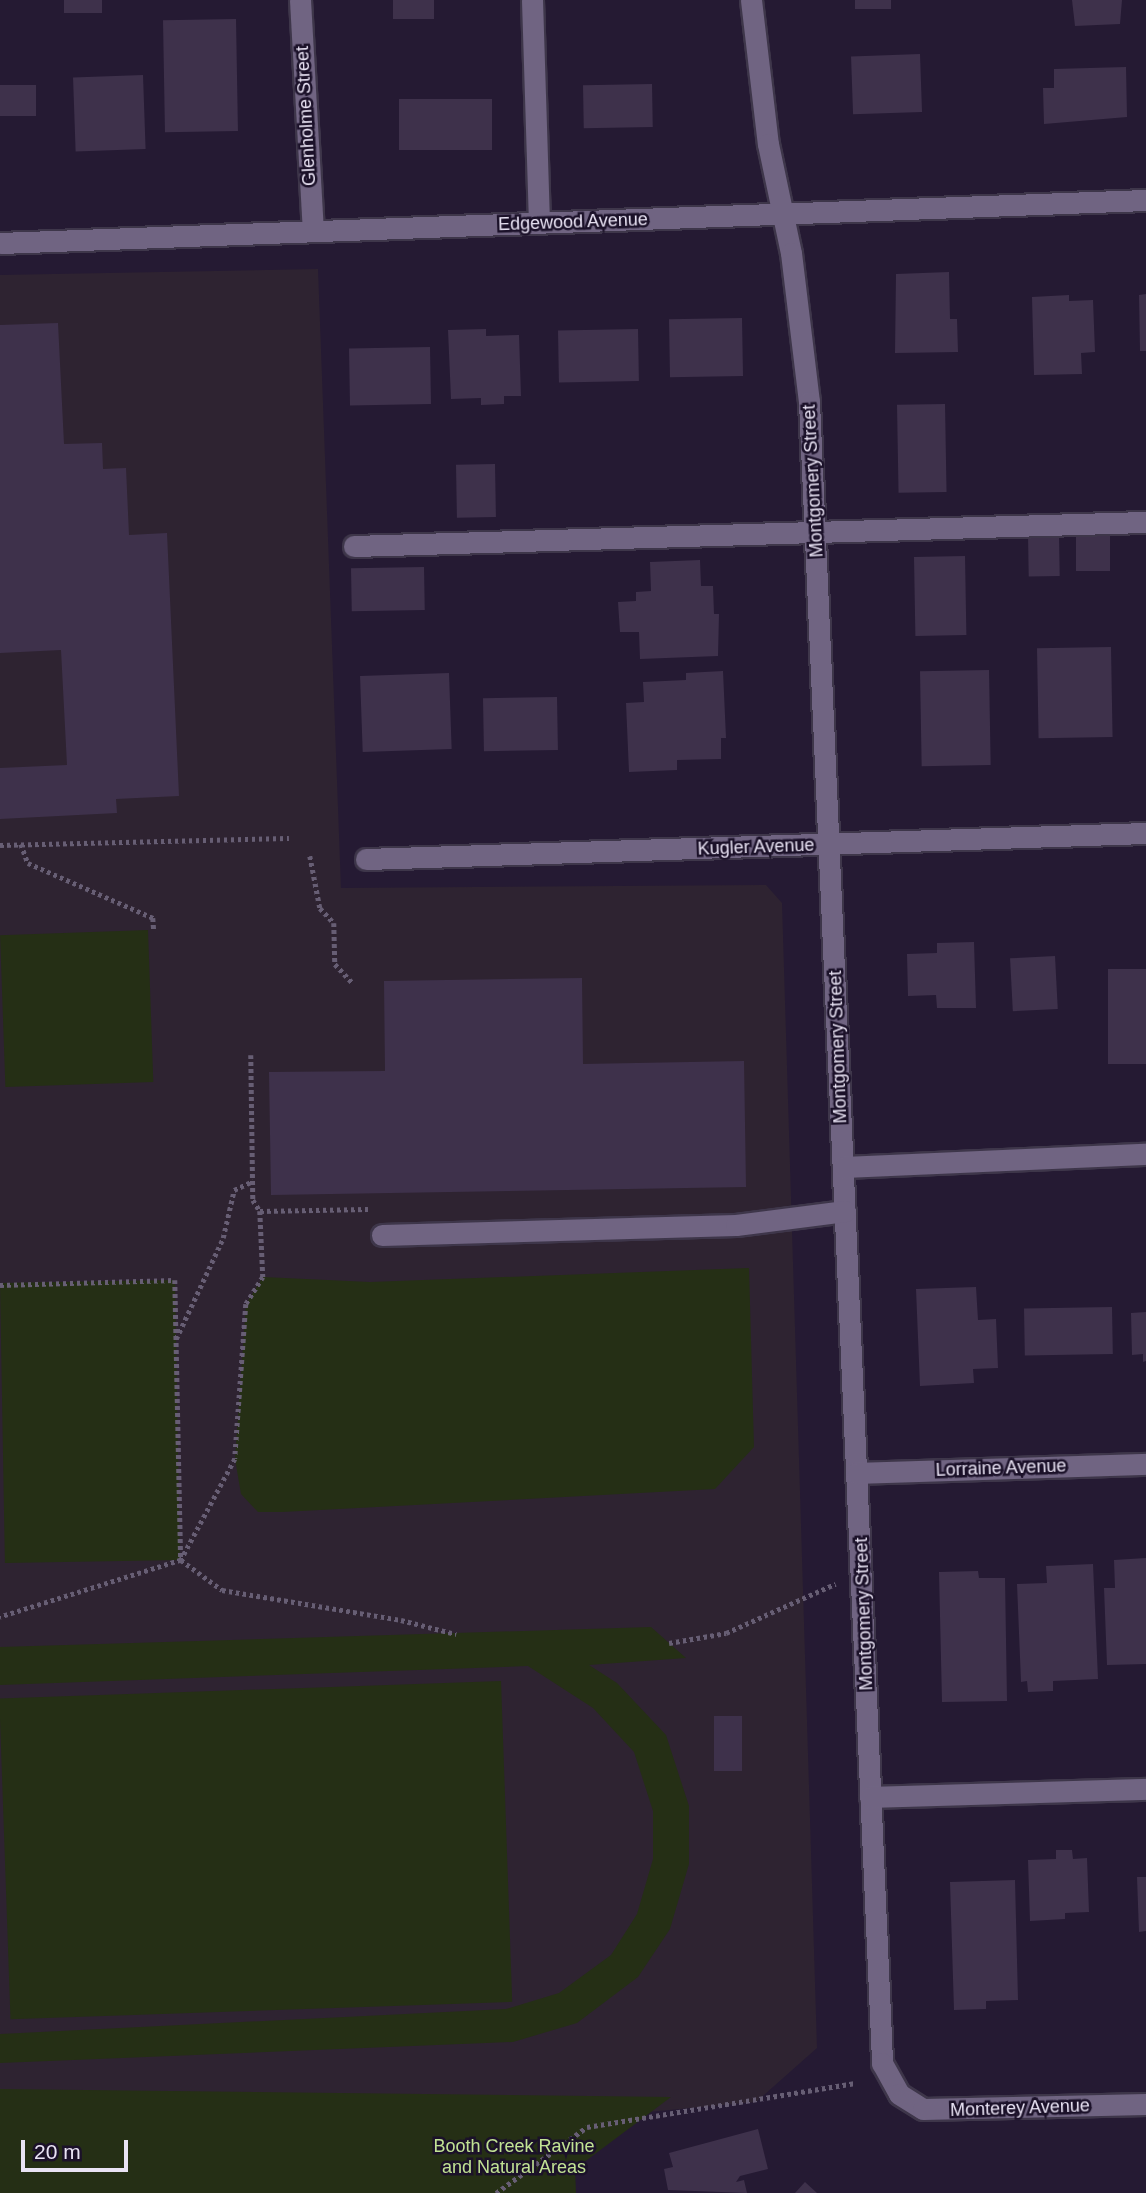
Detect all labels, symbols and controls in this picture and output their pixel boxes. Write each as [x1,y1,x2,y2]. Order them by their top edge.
street label: Glenholme Street [292,45,320,187]
street label: Edgewood Avenue [497,209,649,235]
street label: Montgomery Street [798,404,828,558]
street label: Kugler Avenue [697,834,815,860]
street label: Montgomery Street [825,970,851,1124]
street label: Lorraine Avenue [935,1455,1067,1481]
street label: Montgomery Street [851,1537,877,1691]
street label: Monterey Avenue [949,2095,1091,2121]
scale bar [24,2126,131,2170]
park label: Booth Creek Ravine and Natural Areas [433,2136,595,2178]
text: 20 m [34,2140,81,2163]

